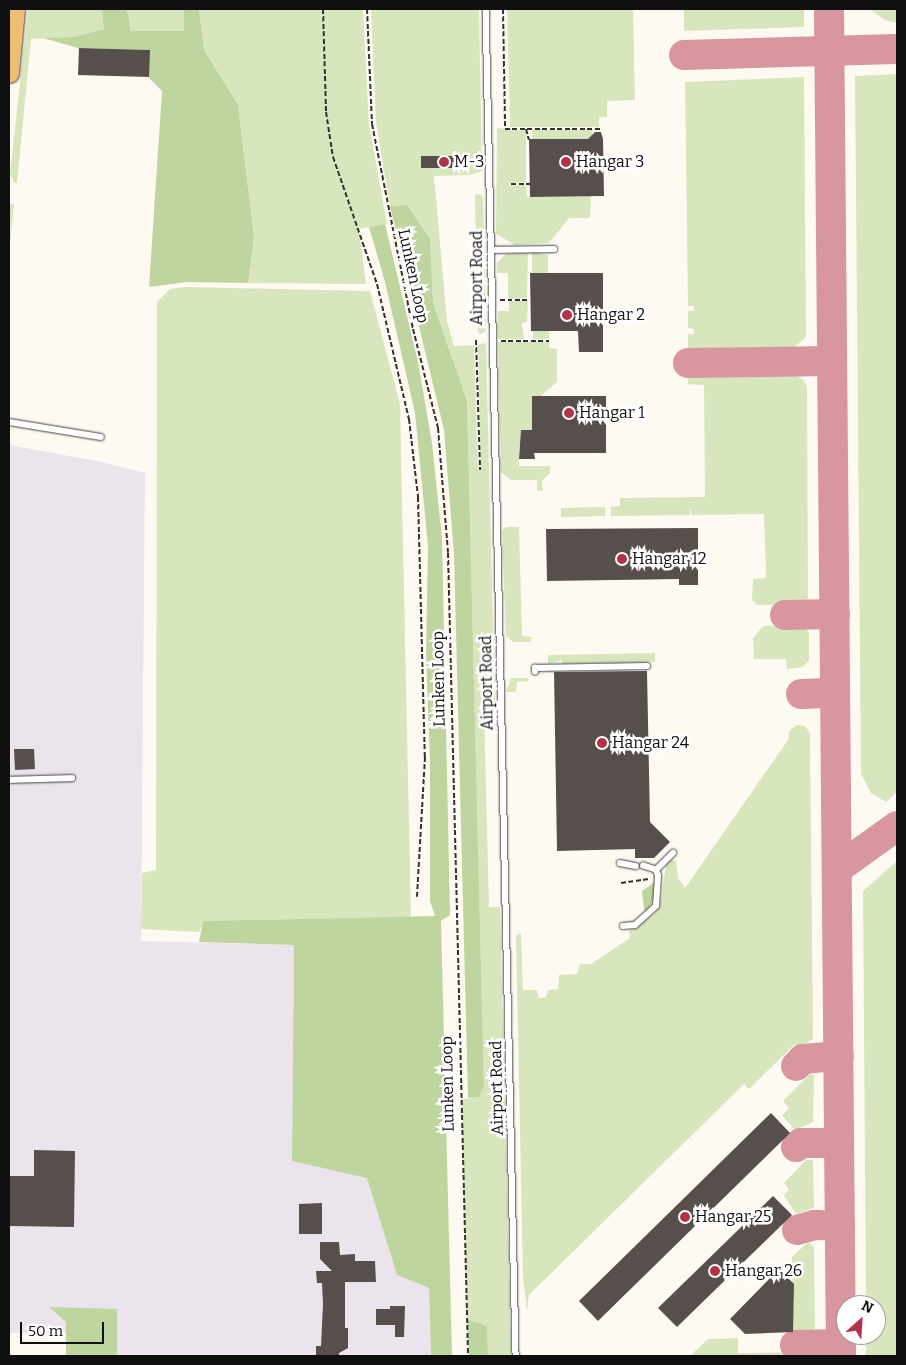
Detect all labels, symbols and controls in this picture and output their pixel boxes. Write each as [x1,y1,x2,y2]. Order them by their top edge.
place label: M-3 [454,152,484,172]
place label: Hangar 3 [576,152,644,172]
marker: M-3 [438,156,450,168]
marker: Hangar 3 [560,156,572,168]
street label: Lunken Loop [394,227,432,325]
street label: Airport Road [467,230,487,326]
place label: Hangar 2 [577,305,645,325]
marker: Hangar 2 [561,309,573,321]
place label: Hangar 1 [579,403,645,423]
marker: Hangar 1 [563,407,575,419]
place label: Hangar 12 [632,549,706,569]
marker: Hangar 12 [616,553,628,565]
street label: Lunken Loop [429,631,449,727]
street label: Airport Road [477,635,497,731]
place label: Hangar 24 [612,733,689,753]
marker: Hangar 24 [596,737,608,749]
street label: Lunken Loop [438,1036,458,1132]
street label: Airport Road [487,1040,507,1136]
place label: Hangar 25 [695,1207,771,1227]
marker: Hangar 25 [679,1211,691,1223]
place label: Hangar 26 [725,1261,802,1281]
marker: Hangar 26 [709,1265,721,1277]
north arrow [836,1295,886,1345]
text: N [859,1297,876,1317]
scale bar [22,1312,106,1344]
text: 50 m [28,1322,63,1340]

